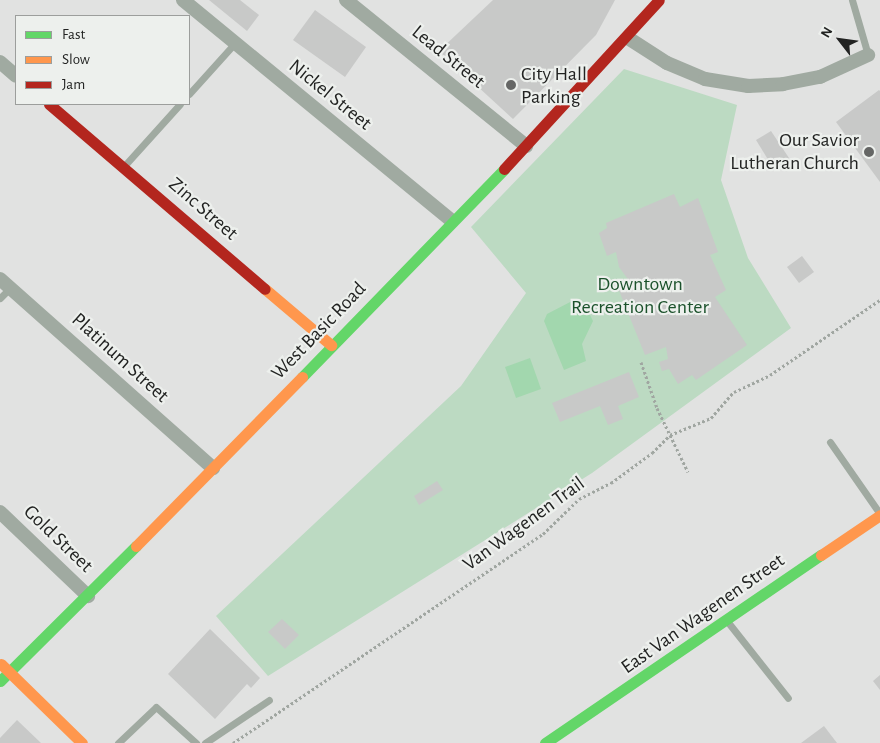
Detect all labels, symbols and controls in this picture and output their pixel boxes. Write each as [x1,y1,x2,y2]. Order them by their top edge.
legend [15,15,190,105]
north arrow [815,15,865,65]
street label: Lead Street [407,20,489,94]
text: N [819,25,836,40]
text: Fast [62,27,85,42]
text: Slow [62,52,90,67]
street label: Nickel Street [284,54,376,136]
place label: City Hall Parking [521,62,587,109]
text: Jam [62,77,85,92]
marker: City Hall Parking [505,79,517,91]
place label: Our Savior Lutheran Church [730,128,859,175]
marker: Our Savior Lutheran Church [863,146,875,158]
street label: Zinc Street [164,172,242,246]
park label: Downtown Recreation Center [571,272,709,319]
street label: West Basic Road [267,277,371,385]
street label: Platinum Street [66,308,174,408]
street label: Van Wagenen Trail [458,472,590,576]
street label: Gold Street [18,500,98,578]
street label: East Van Wagenen Street [617,549,789,679]

